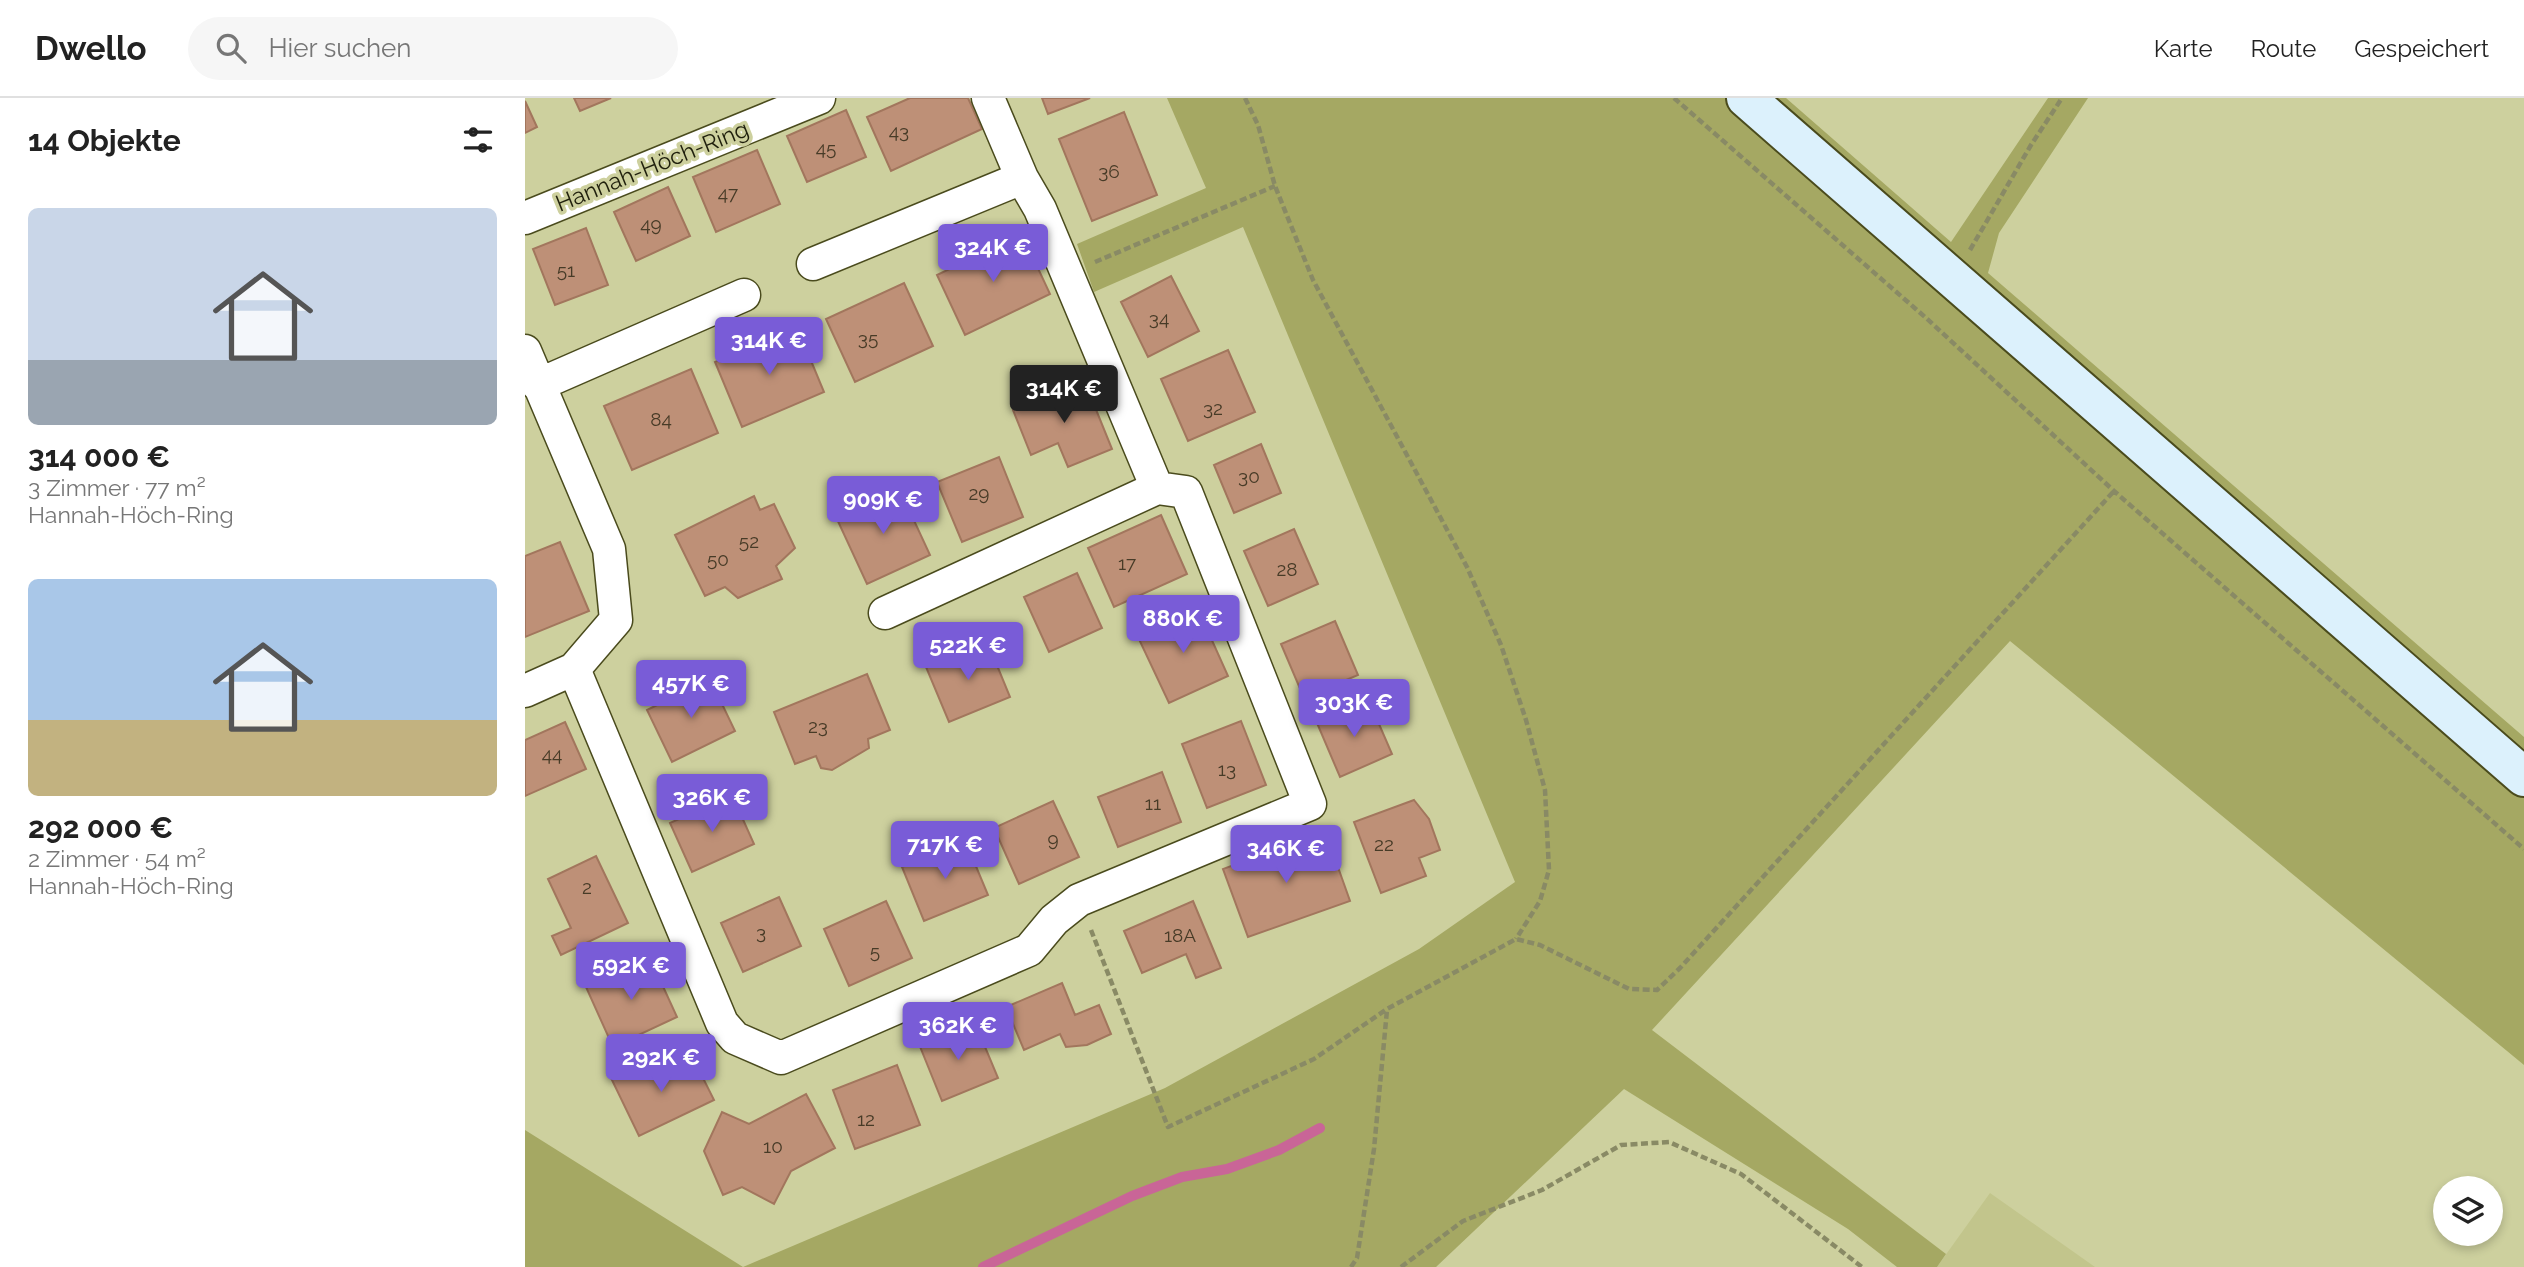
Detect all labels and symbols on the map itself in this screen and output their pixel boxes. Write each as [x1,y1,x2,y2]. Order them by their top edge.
street label: Hannah-Höch-Ring [551,115,752,217]
house number: 43 [889,120,909,142]
house number: 45 [816,137,836,159]
house number: 36 [1098,160,1120,182]
house number: 47 [718,182,738,204]
house number: 49 [640,213,662,235]
pin: 324K € [936,225,1050,284]
house number: 51 [557,259,575,281]
house number: 34 [1149,307,1169,329]
pin: 314K € [712,317,826,377]
house number: 35 [858,327,878,349]
pin: 314K € [1007,366,1121,425]
house number: 32 [1203,397,1223,419]
house number: 84 [650,408,672,430]
house number: 30 [1238,465,1260,487]
pin: 909K € [826,476,940,536]
house number: 29 [968,482,990,504]
house number: 52 [739,530,759,552]
house number: 50 [707,548,729,570]
house number: 17 [1118,552,1136,574]
house number: 28 [1276,558,1298,580]
pin: 880K € [1126,596,1240,655]
pin: 522K € [911,622,1025,682]
pin: 457K € [634,660,748,720]
pin: 303K € [1297,680,1411,739]
house number: 23 [808,715,828,737]
house number: 44 [542,743,562,765]
house number: 13 [1218,758,1236,780]
pin: 326K € [655,774,769,834]
house number: 11 [1145,792,1161,814]
pin: 717K € [888,822,1002,881]
pin: 346K € [1229,826,1343,885]
house number: 9 [1047,828,1059,850]
house number: 22 [1374,833,1394,855]
house number: 2 [582,876,592,898]
house number: 3 [756,921,766,943]
house number: 18A [1164,924,1196,946]
house number: 5 [870,940,880,962]
pin: 592K € [574,942,688,1002]
pin: 362K € [901,1002,1015,1062]
pin: 292K € [604,1034,718,1094]
house number: 12 [857,1108,875,1130]
house number: 10 [763,1135,783,1157]

